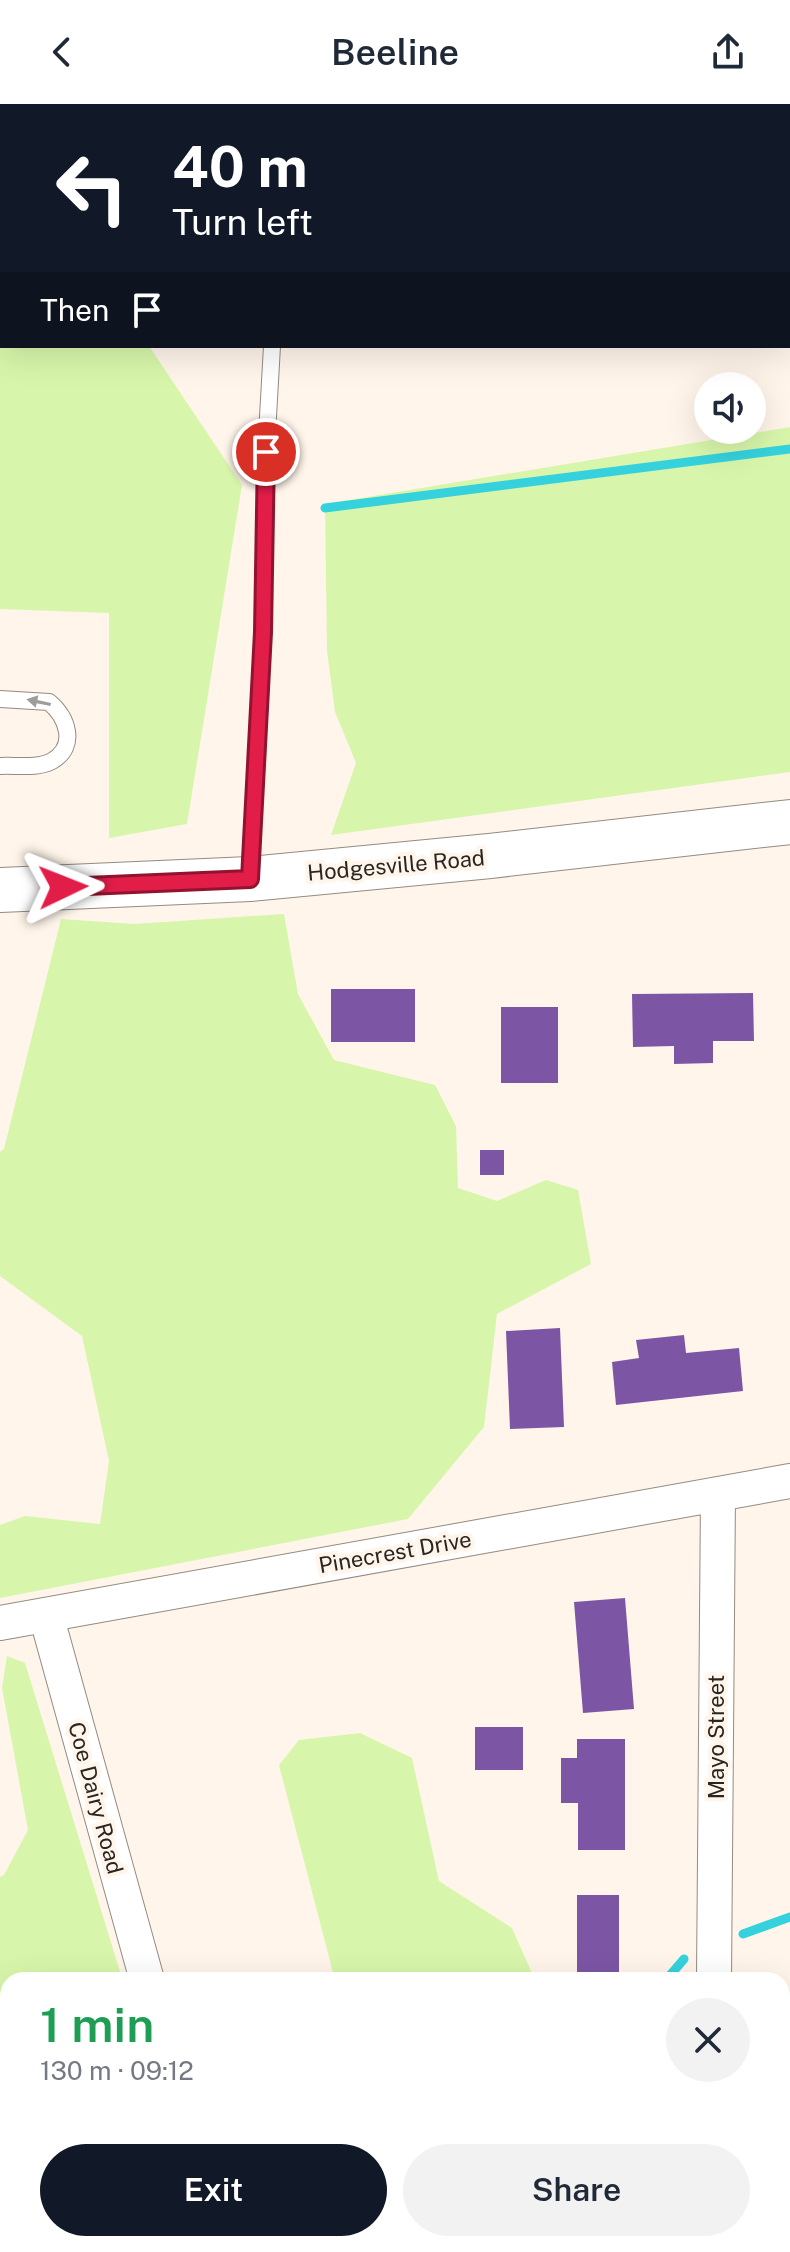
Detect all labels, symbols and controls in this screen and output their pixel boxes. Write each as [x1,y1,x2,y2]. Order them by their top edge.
icon: back [40,30,84,74]
icon: share [706,30,750,74]
text: Beeline [331,31,459,73]
text: 40 m [172,134,308,200]
icon: left [40,136,144,240]
text: Turn left [172,201,313,243]
icon: arrive [125,288,169,332]
text: Then [40,292,109,328]
map controls [694,372,766,444]
button: sound [694,372,766,444]
pin [232,418,300,486]
icon: arrive [244,430,288,474]
one-way arrow [26,695,51,708]
street label: Hodgesville Road [306,844,486,886]
position arrow [21,845,105,929]
street label: Pinecrest Drive [317,1526,473,1578]
street label: Mayo Street [703,1675,729,1799]
street label: Coe Dairy Road [63,1719,129,1877]
text: 1 min [40,1996,154,2053]
button: close [666,1998,750,2082]
text: 130 m · 09:12 [40,2055,194,2086]
button: Exit [40,2144,387,2236]
button: Share [403,2144,750,2236]

